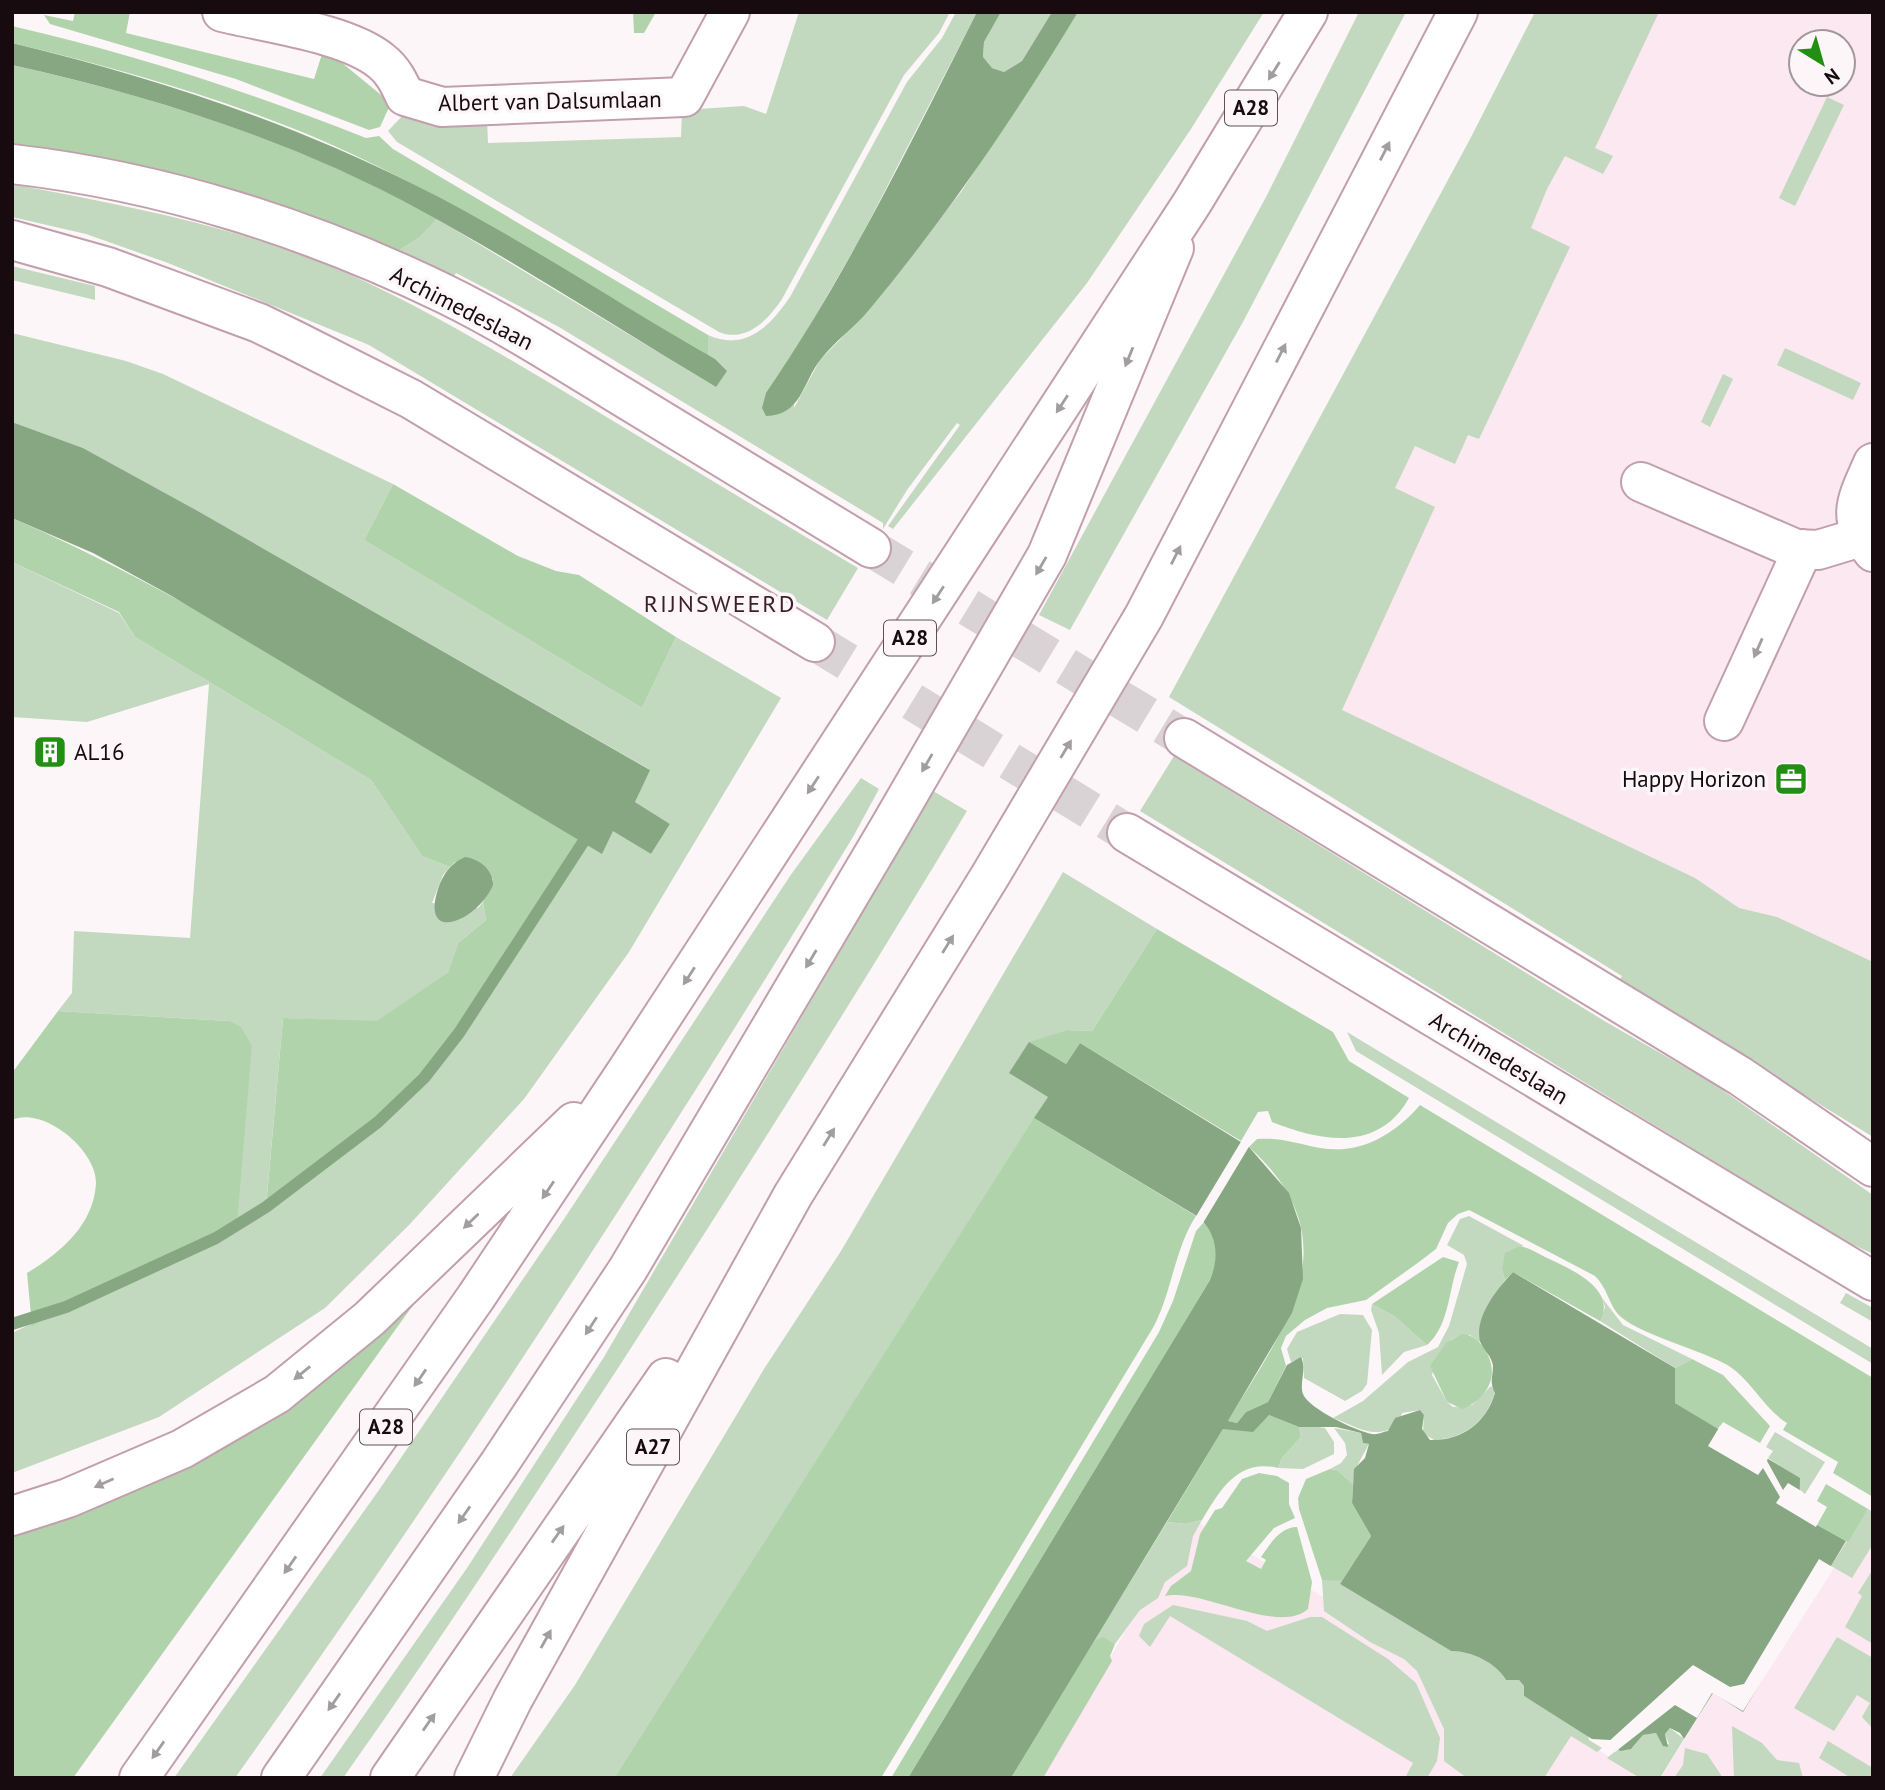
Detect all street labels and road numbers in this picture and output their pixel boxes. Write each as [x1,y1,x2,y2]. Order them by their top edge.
street label: Albert van Dalsumlaan [438,84,662,117]
road number: A28 [1225,90,1277,126]
street label: Archimedeslaan [386,259,539,356]
road number: A28 [884,620,936,656]
street label: Archimedeslaan [1425,1005,1574,1110]
road number: A28 [360,1410,412,1444]
road number: A27 [627,1430,679,1464]

